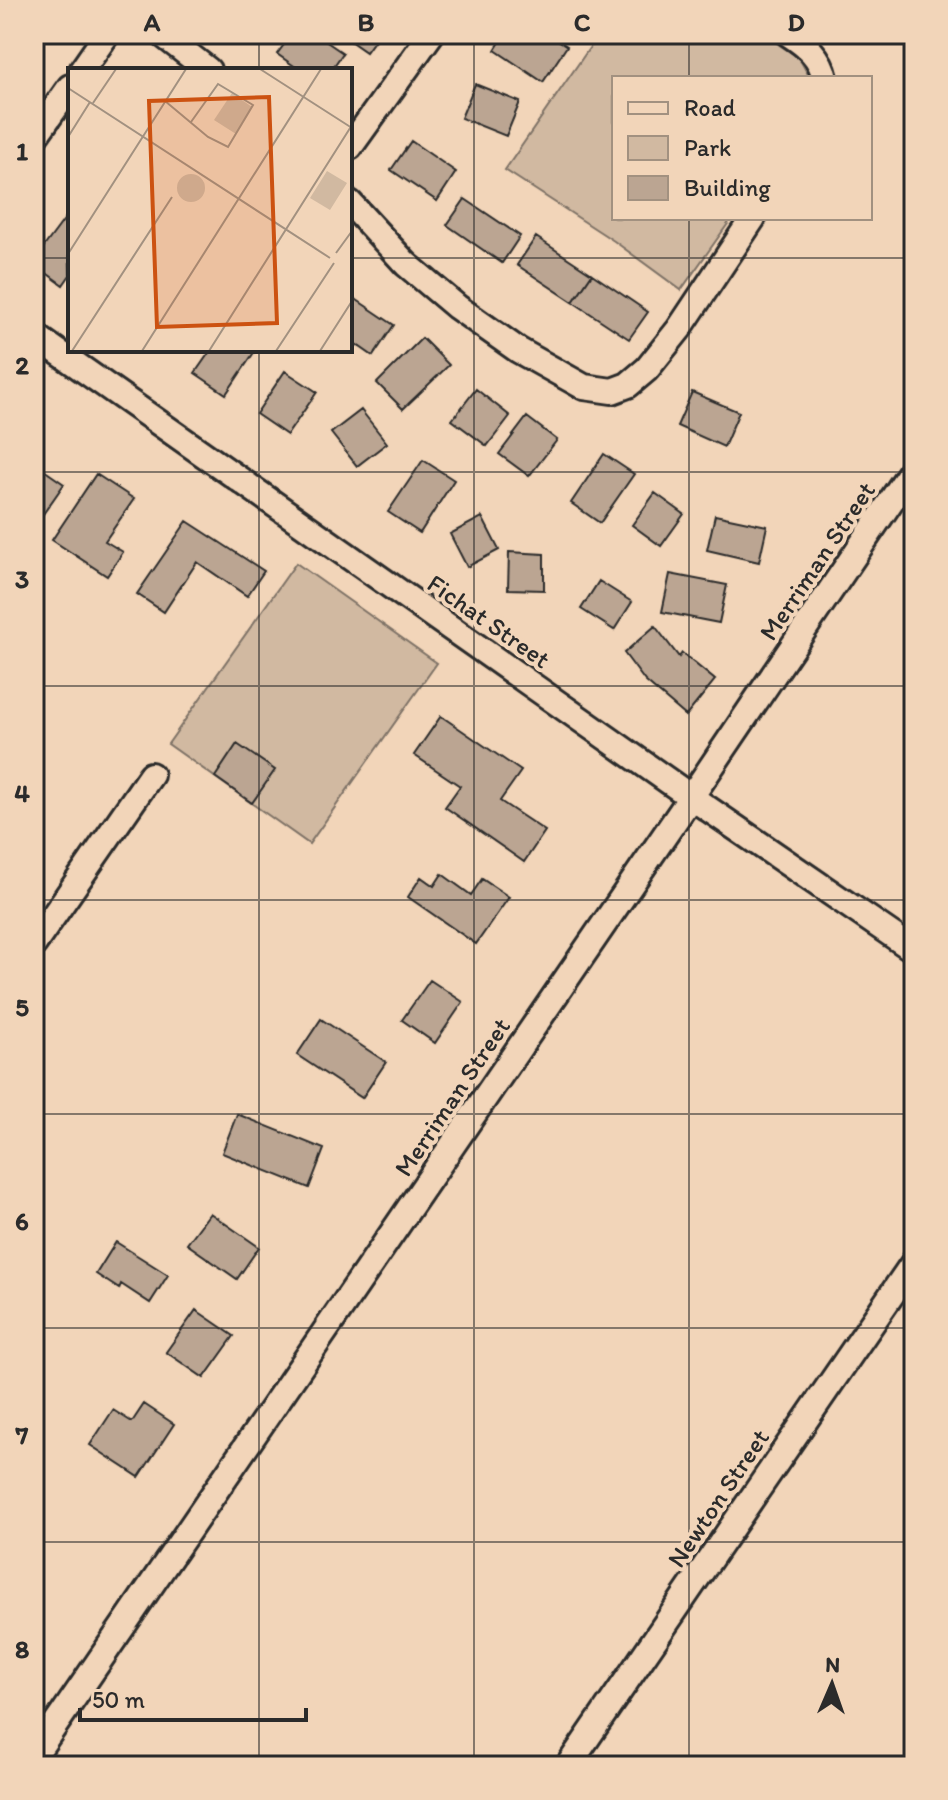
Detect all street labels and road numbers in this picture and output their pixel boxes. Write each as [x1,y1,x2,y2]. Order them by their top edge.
street label: Merriman Street [752,475,882,647]
street label: Fichat Street [421,567,557,675]
street label: Merriman Street [387,1011,517,1183]
street label: Newton Street [660,1423,776,1573]

